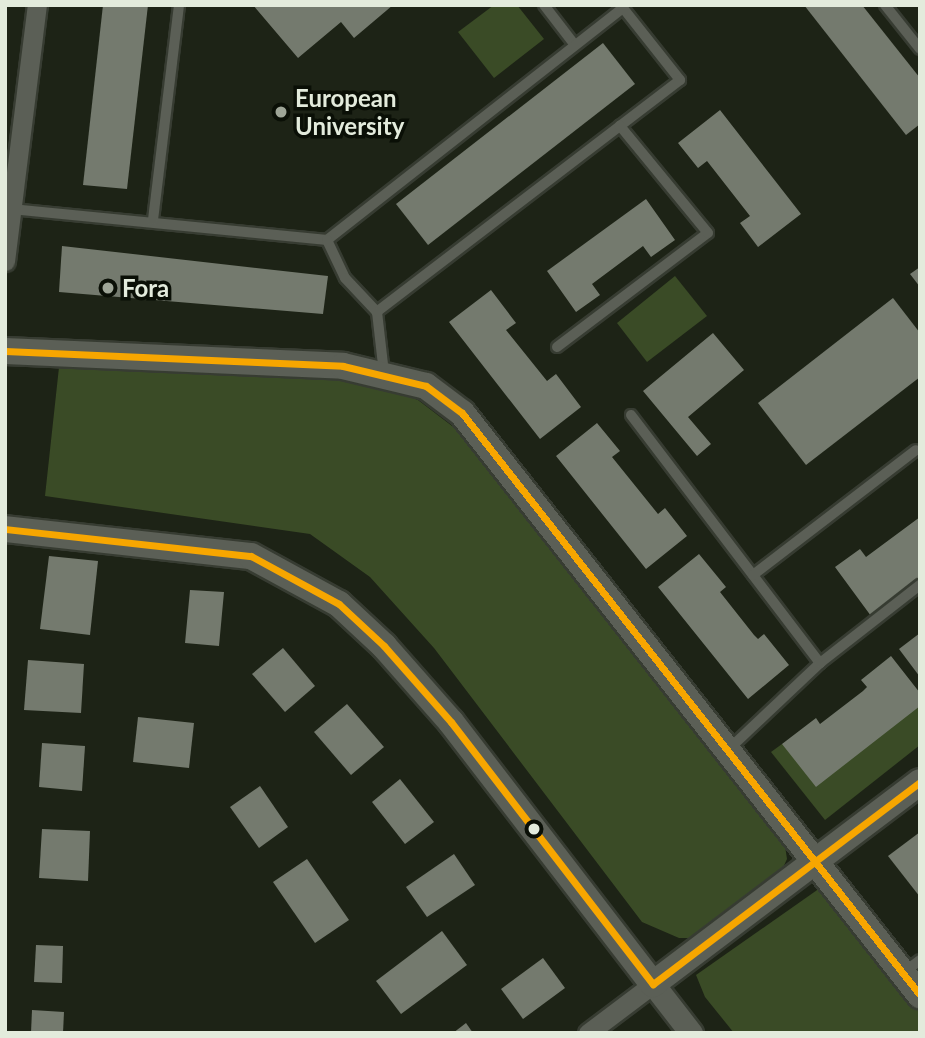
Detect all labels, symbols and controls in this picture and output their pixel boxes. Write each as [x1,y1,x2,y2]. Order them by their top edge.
place label: European University [295,84,404,140]
marker: European University [273,104,289,120]
place label: Fora [122,274,169,302]
marker: Fora [100,280,116,296]
unlabelled marker [527,822,541,836]

